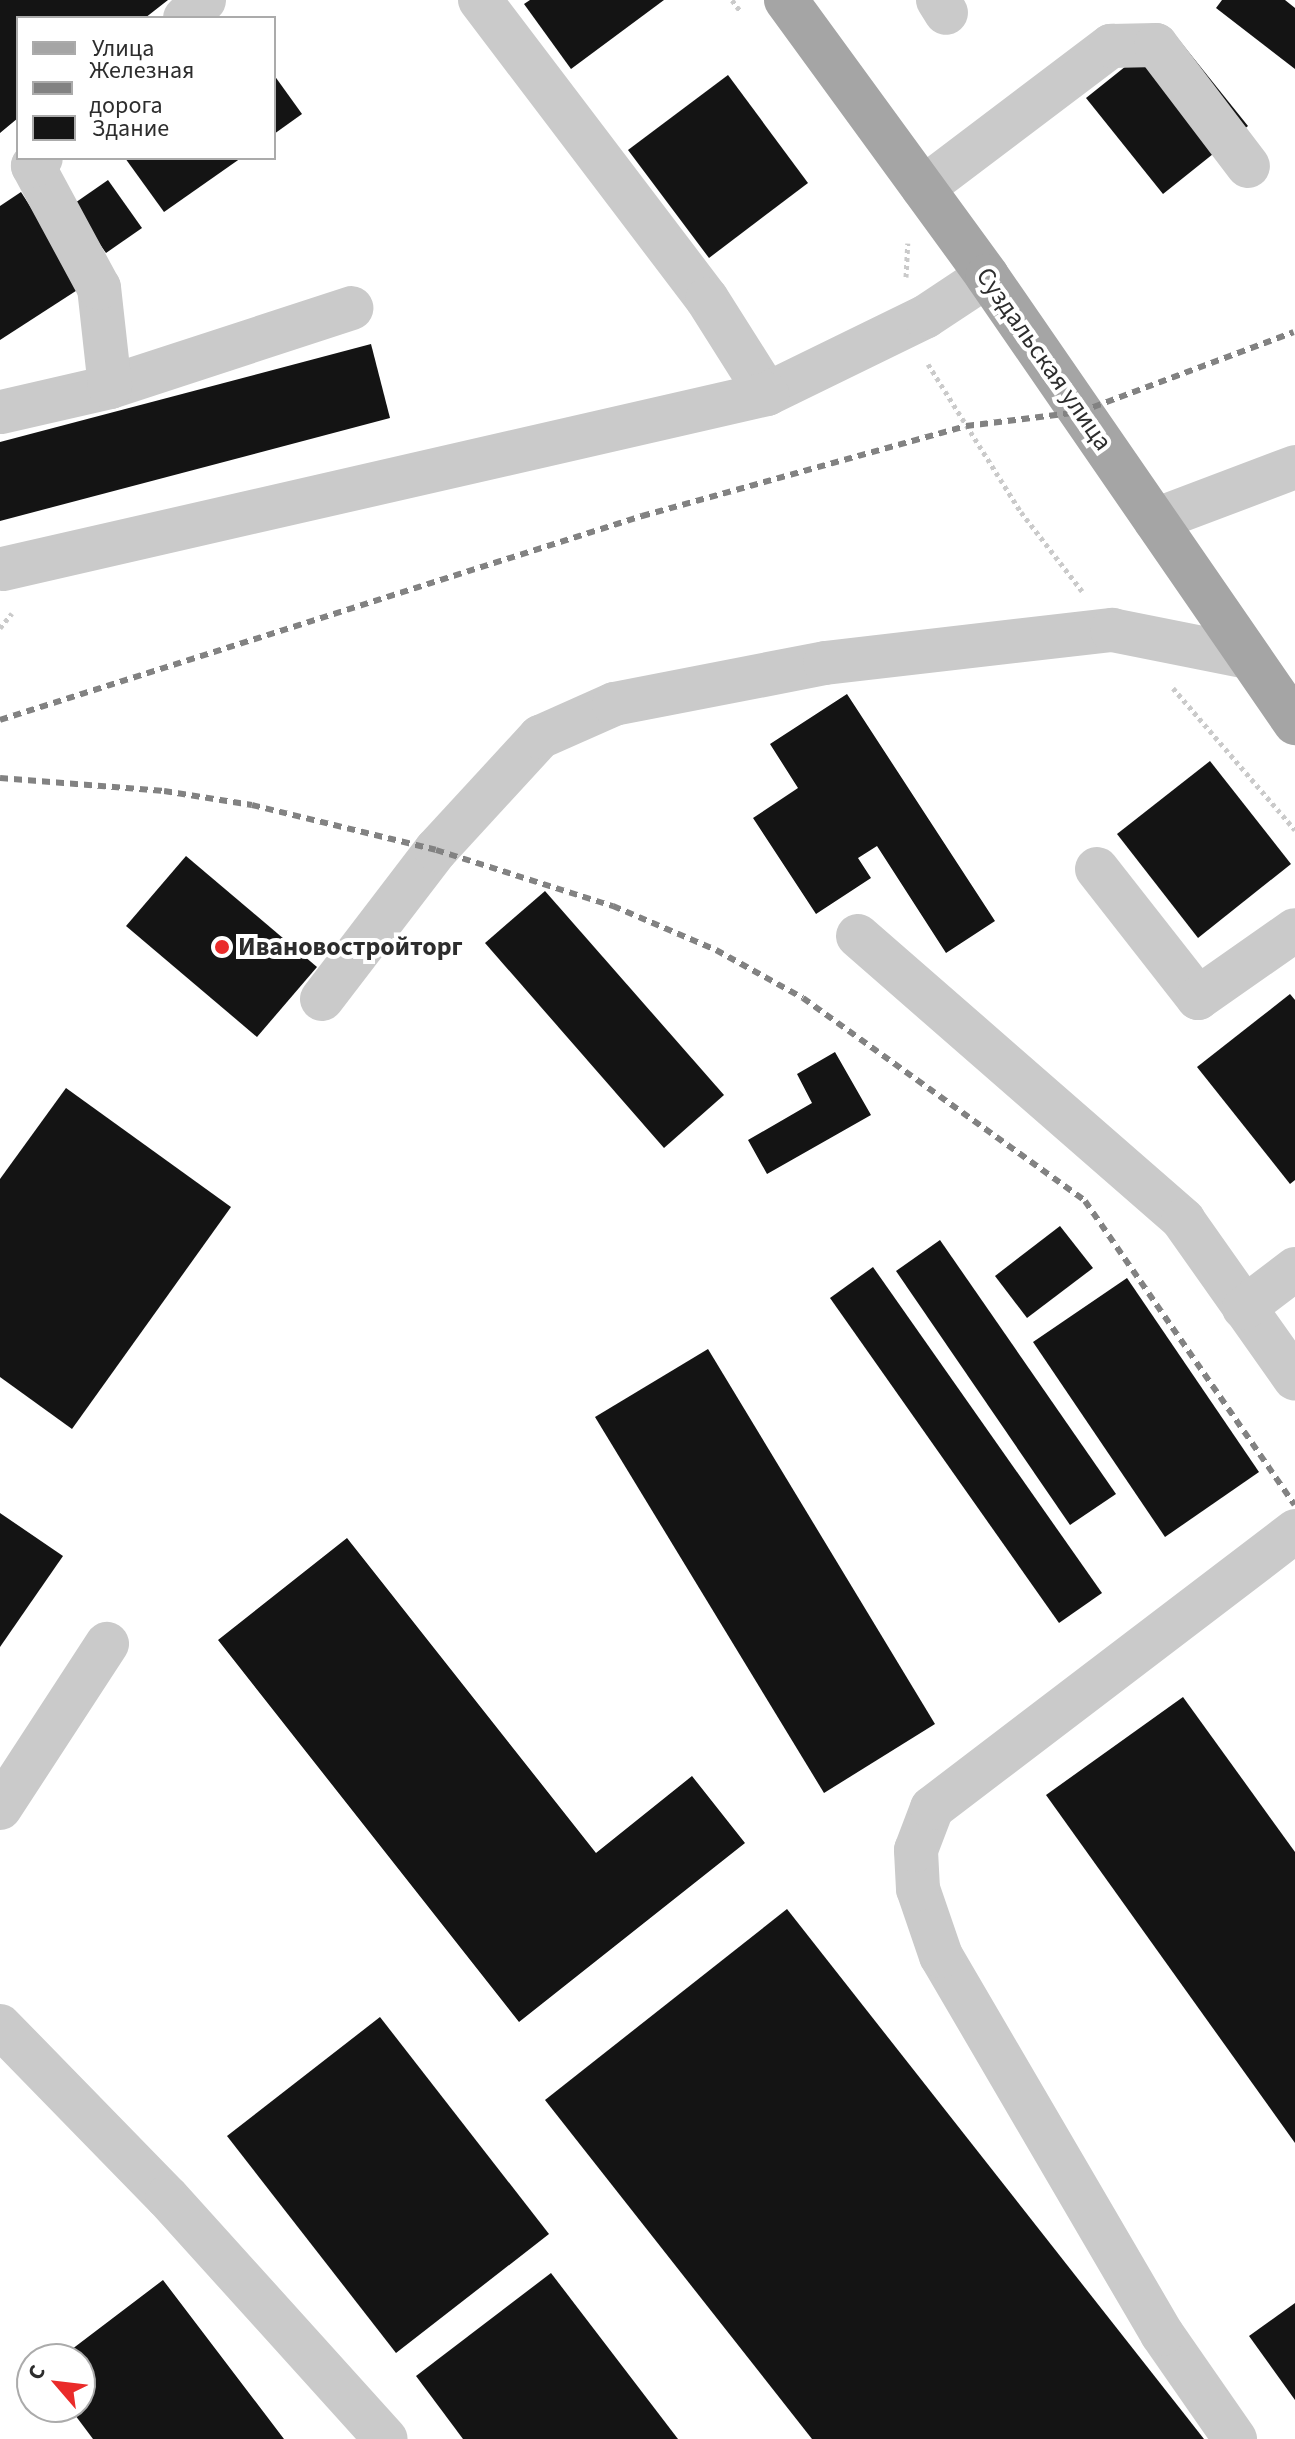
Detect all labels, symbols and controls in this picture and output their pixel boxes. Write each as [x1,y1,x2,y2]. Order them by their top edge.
legend [16,16,276,160]
text: Улица [92,31,154,66]
text: Железная дорога [89,53,194,123]
text: Здание [92,111,169,146]
street label: Суздальская улица [969,262,1119,456]
place label: Ивановостройторг [238,931,463,963]
marker: Ивановостройторг [213,938,231,956]
north arrow [16,2343,96,2423]
text: С [19,2360,54,2386]

